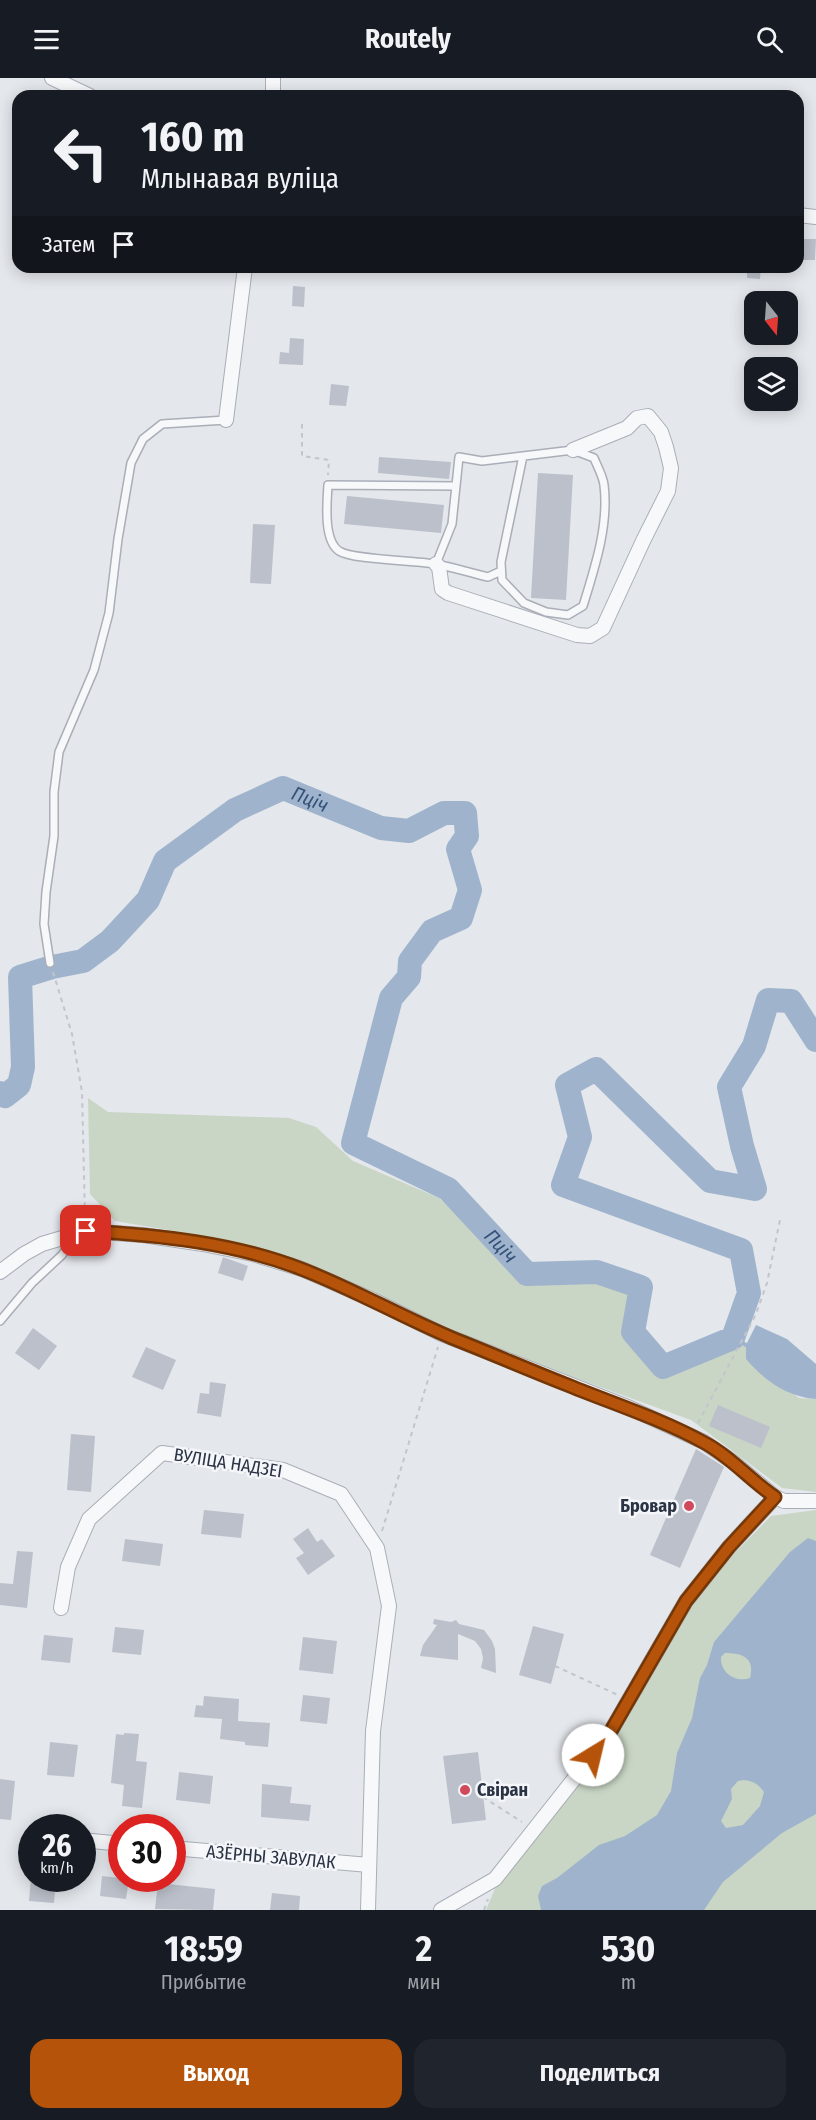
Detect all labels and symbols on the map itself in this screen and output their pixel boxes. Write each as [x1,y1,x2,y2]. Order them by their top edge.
north arrow [744,291,798,345]
water label: Пціч [288,781,332,817]
pin [60,1205,111,1256]
water label: Пціч [479,1224,523,1268]
street label: ВУЛІЦА НАДЗЕІ [172,1444,284,1482]
place label: Бровар [620,1495,677,1517]
marker: Бровар [682,1499,696,1513]
position arrow [561,1723,625,1787]
place label: Свіран [477,1779,528,1801]
marker: Свіран [458,1783,472,1797]
speed limit sign: 30 [108,1814,186,1892]
street label: АЗЁРНЫ ЗАВУЛАК [205,1840,337,1874]

